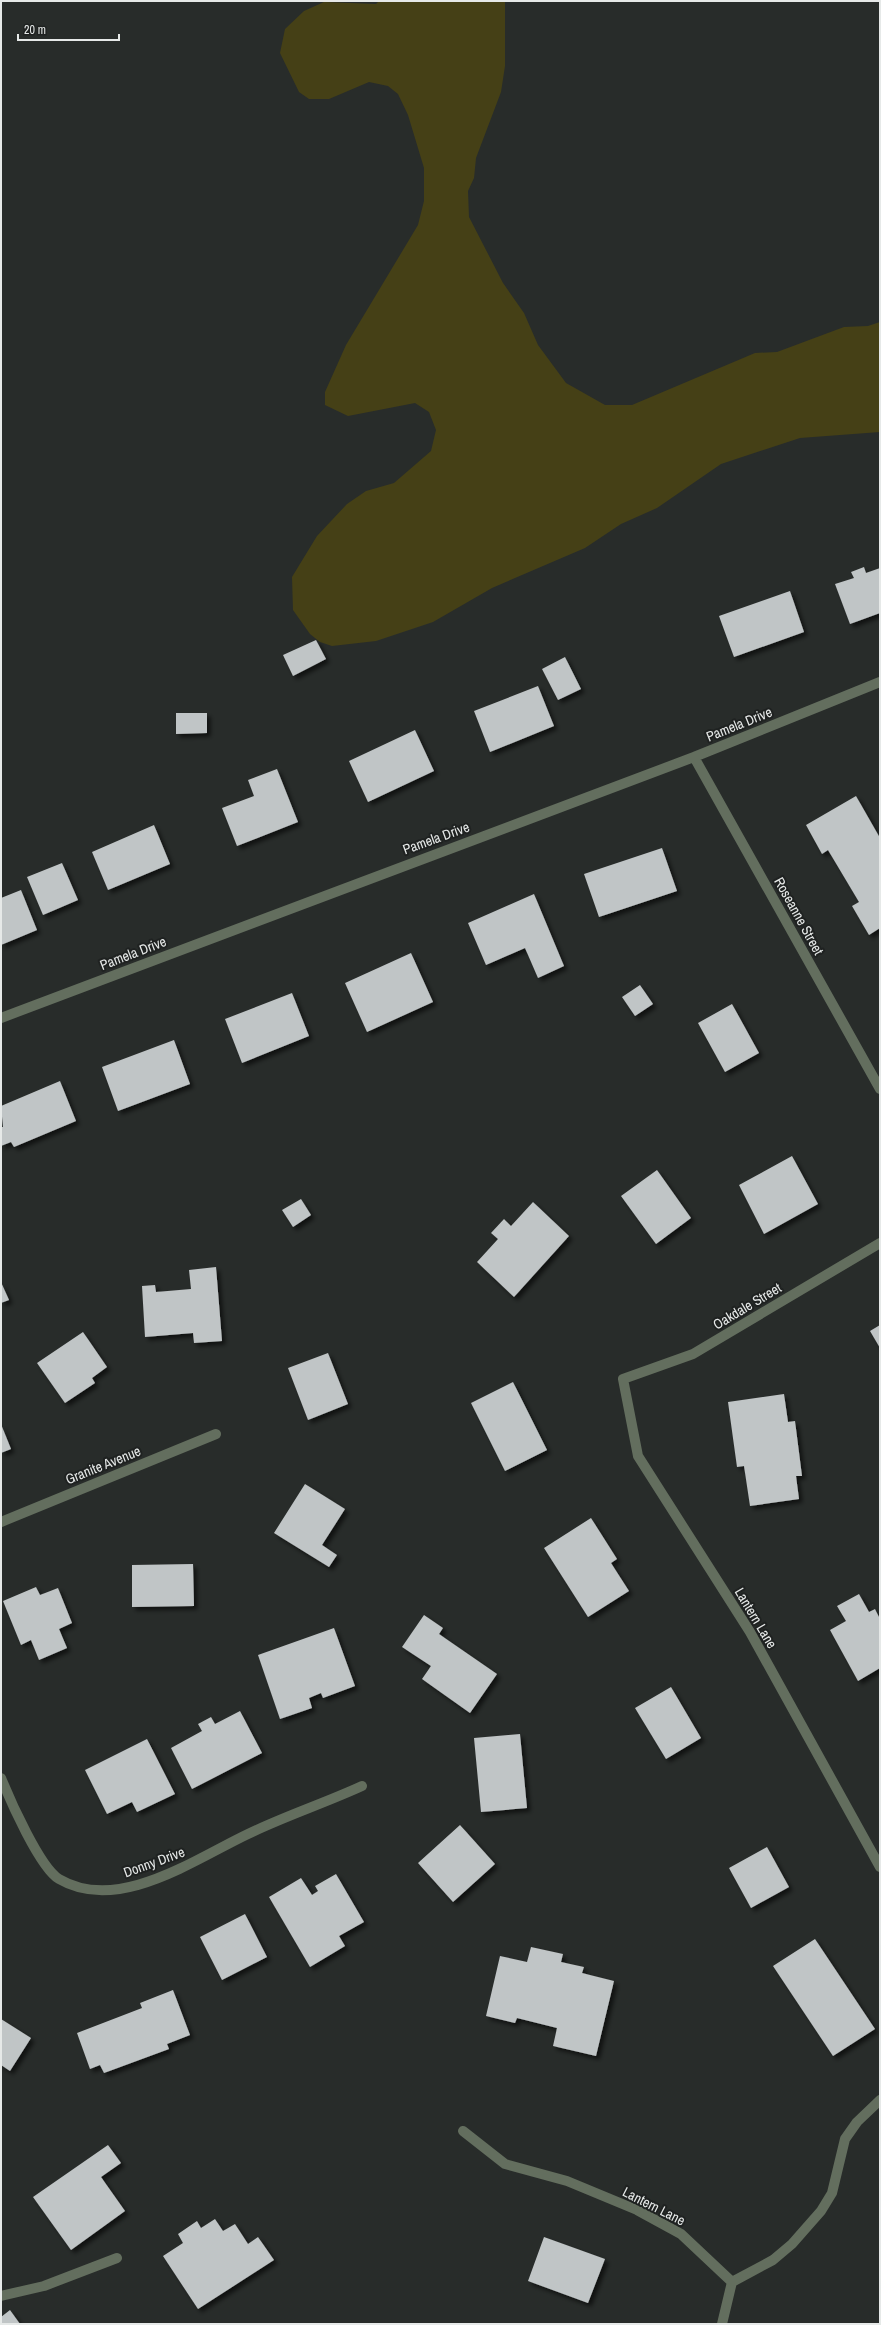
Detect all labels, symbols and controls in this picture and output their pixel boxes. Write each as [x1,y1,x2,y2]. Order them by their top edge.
scale bar [18,16,119,42]
text: 20 m [24,22,46,38]
street label: Pamela Drive [703,703,775,745]
street label: Pamela Drive [400,818,472,858]
street label: Roseanne Street [770,874,828,958]
street label: Pamela Drive [97,932,169,974]
street label: Oakdale Street [710,1279,784,1333]
street label: Granite Avenue [63,1442,143,1488]
street label: Lantern Lane [731,1584,781,1652]
street label: Donny Drive [121,1843,187,1881]
street label: Lantern Lane [620,2183,688,2229]

